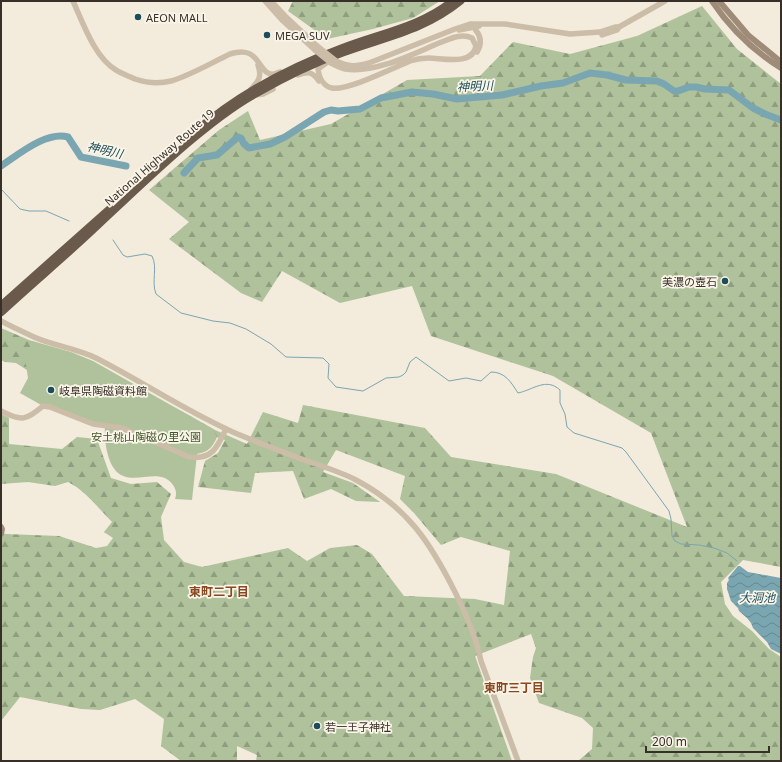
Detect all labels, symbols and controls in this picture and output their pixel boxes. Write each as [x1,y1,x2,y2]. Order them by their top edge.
place label: AEON MALL [146,10,208,25]
marker: AEON MALL [133,12,143,22]
place label: MEGA SUV [275,28,330,43]
marker: MEGA SUV [262,30,272,40]
water label: 神明川 [457,76,495,95]
street label: National Highway Route 19 [101,105,217,209]
water label: 神明川 [86,138,126,163]
place label: 美濃の壺石 [662,274,717,289]
marker: 美濃の壺石 [720,276,730,286]
place label: 岐阜県陶磁資料館 [59,383,147,398]
marker: 岐阜県陶磁資料館 [46,385,56,395]
park label: 安土桃山陶磁の里公園 [91,429,201,444]
district label: 東町二丁目 [189,583,249,600]
water label: 大洞池 [739,589,776,606]
district label: 東町三丁目 [484,679,544,696]
place label: 若一王子神社 [325,719,391,734]
marker: 若一王子神社 [312,721,322,731]
scale bar [646,728,769,754]
text: 200 m [652,733,687,750]

